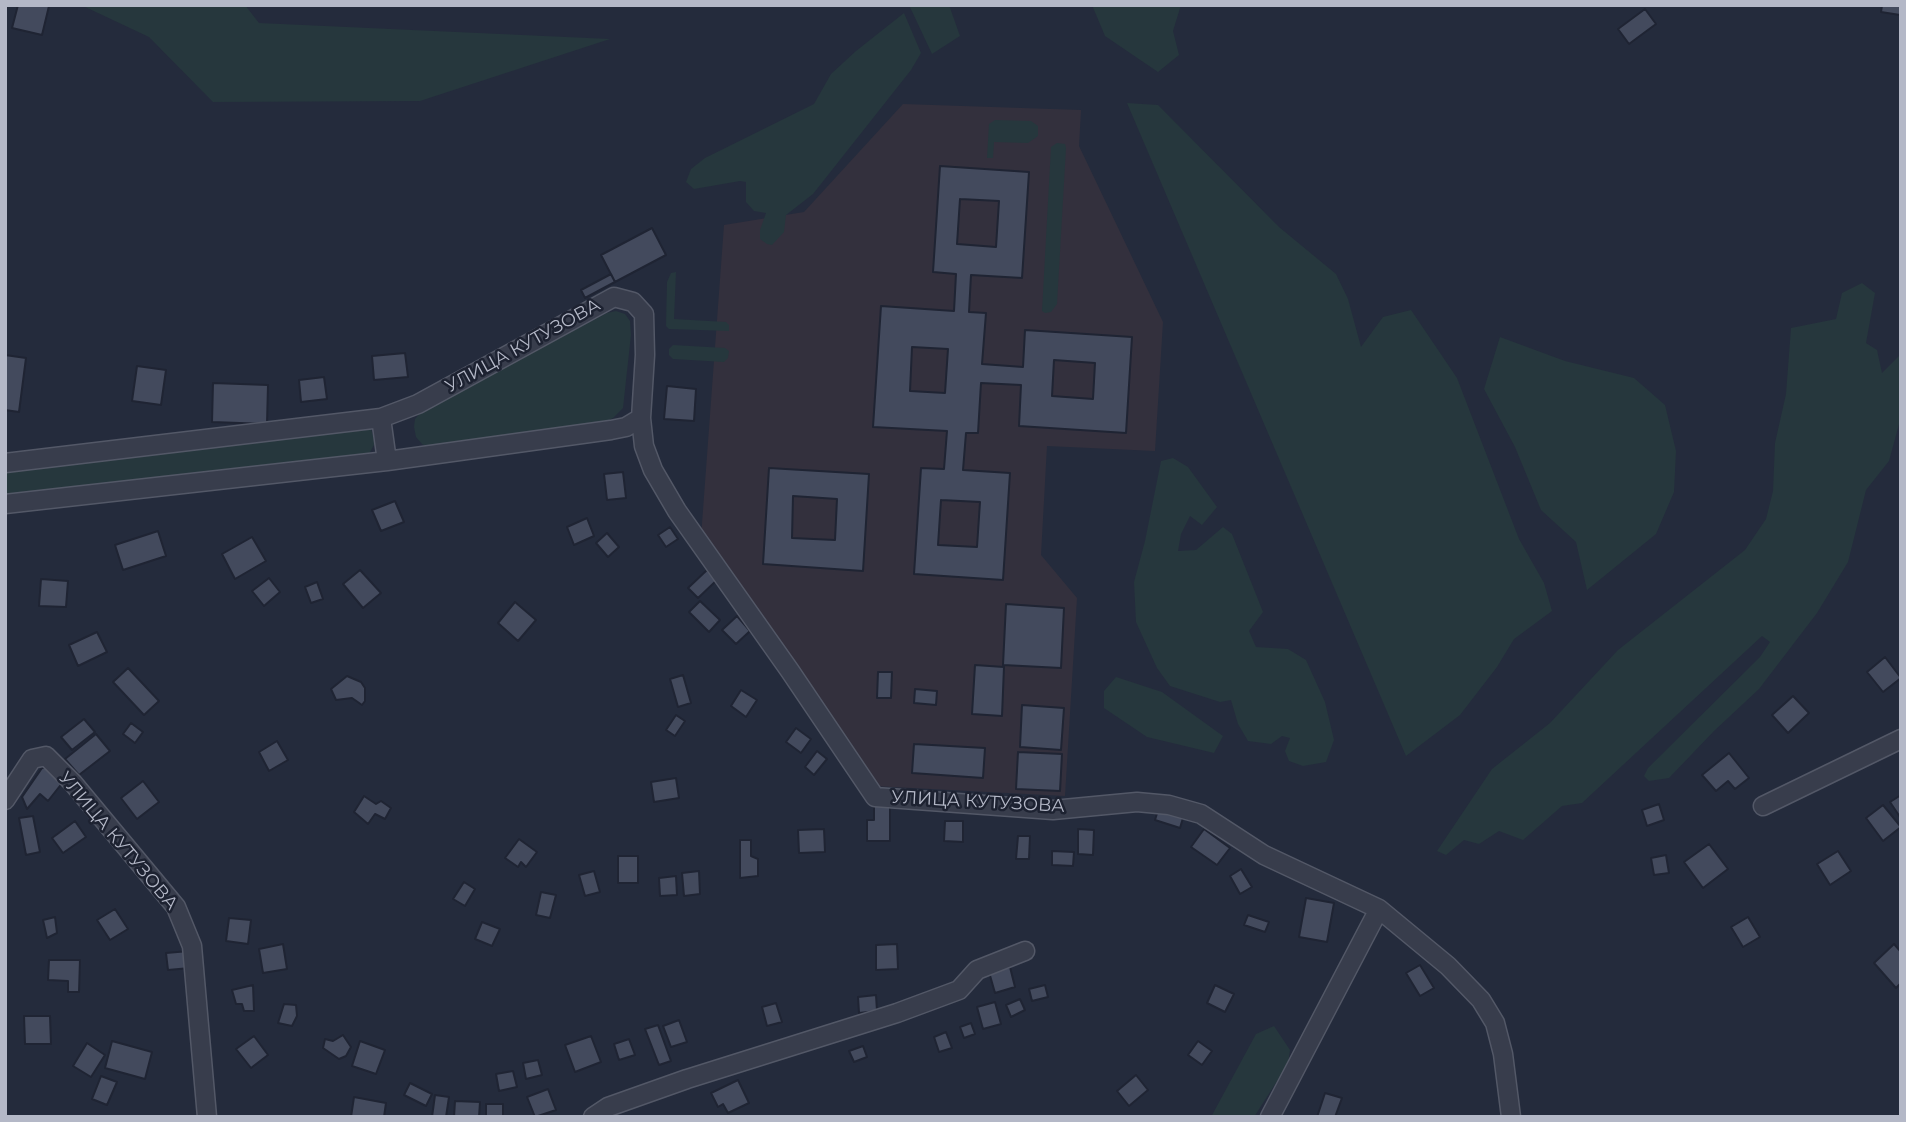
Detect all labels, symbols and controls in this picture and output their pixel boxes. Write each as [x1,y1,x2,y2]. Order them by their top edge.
street label: УЛИЦА КУТУЗОВА [442,294,604,398]
street label: УЛИЦА КУТУЗОВА [54,768,182,914]
street label: УЛИЦА КУТУЗОВА [891,787,1065,817]

